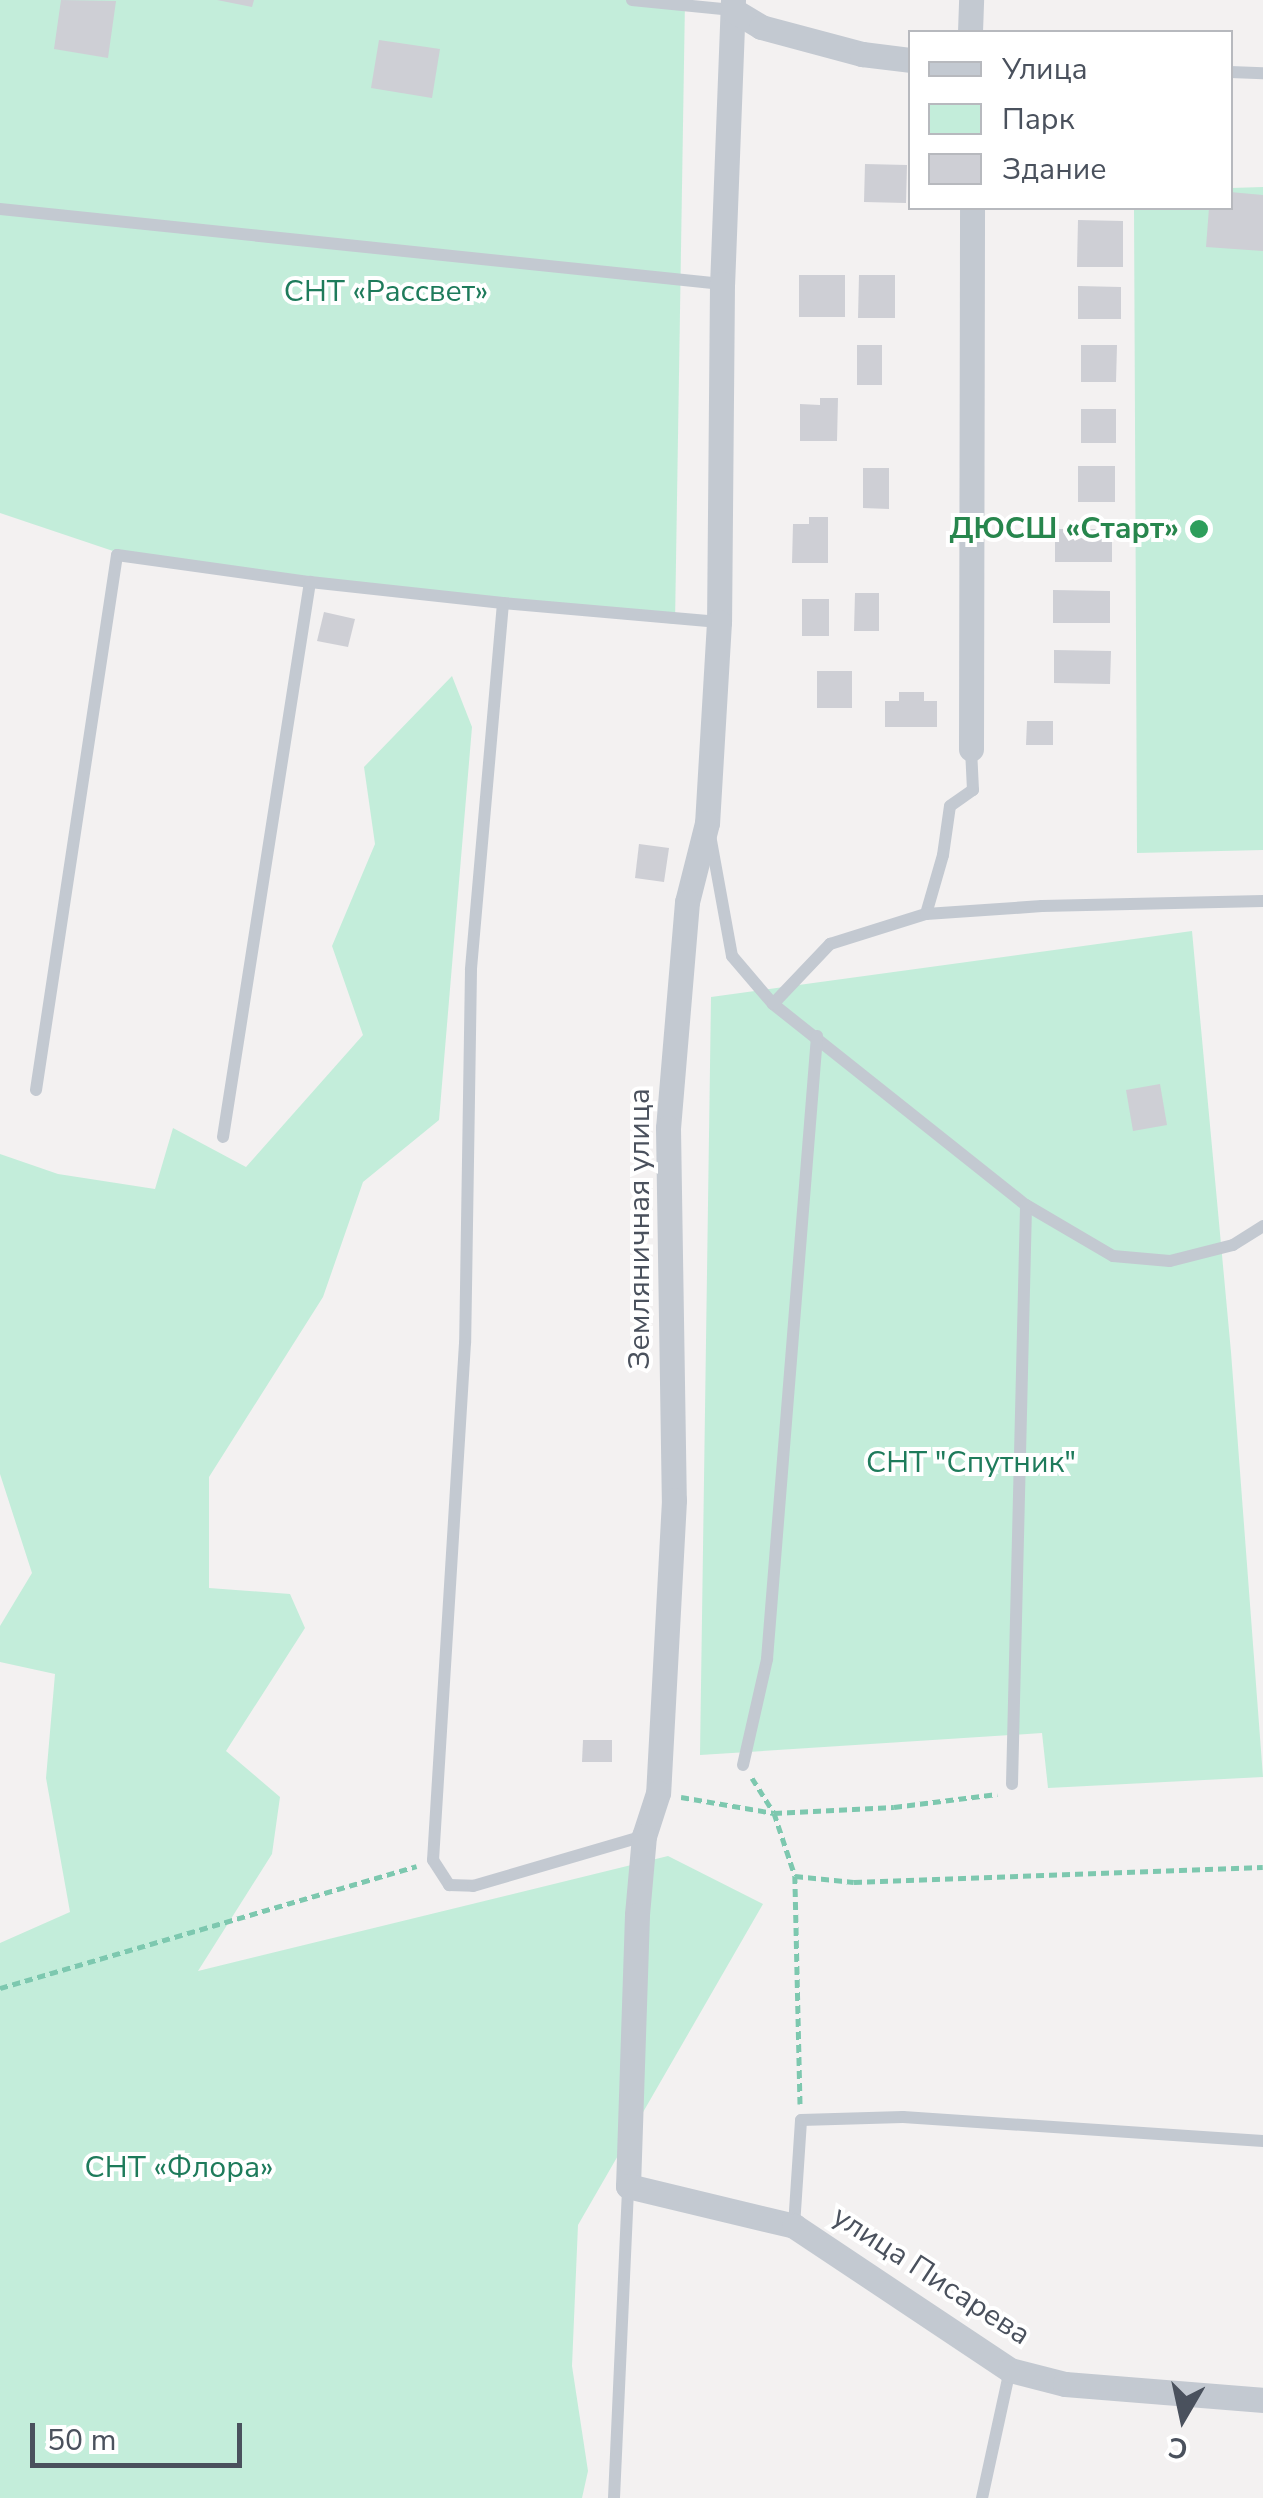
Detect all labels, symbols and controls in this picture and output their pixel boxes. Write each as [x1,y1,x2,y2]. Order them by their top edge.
legend [908,30,1233,210]
text: Улица [1002,49,1088,90]
text: Парк [1002,99,1074,140]
text: Здание [1002,149,1107,190]
park label: СНТ «Рассвет» [284,274,488,310]
place label: ДЮСШ «Старт» [949,511,1179,547]
marker: ДЮСШ «Старт» [1188,518,1210,540]
street label: Земляничная улица [622,1088,658,1370]
park label: СНТ "Спутник" [866,1445,1076,1481]
park label: СНТ «Флора» [85,2150,273,2186]
street label: улица Писарева [825,2199,1037,2353]
north arrow [1133,2368,1233,2468]
scale bar [35,2403,248,2465]
text: 50 m [47,2420,116,2461]
text: С [1166,2427,1191,2468]

